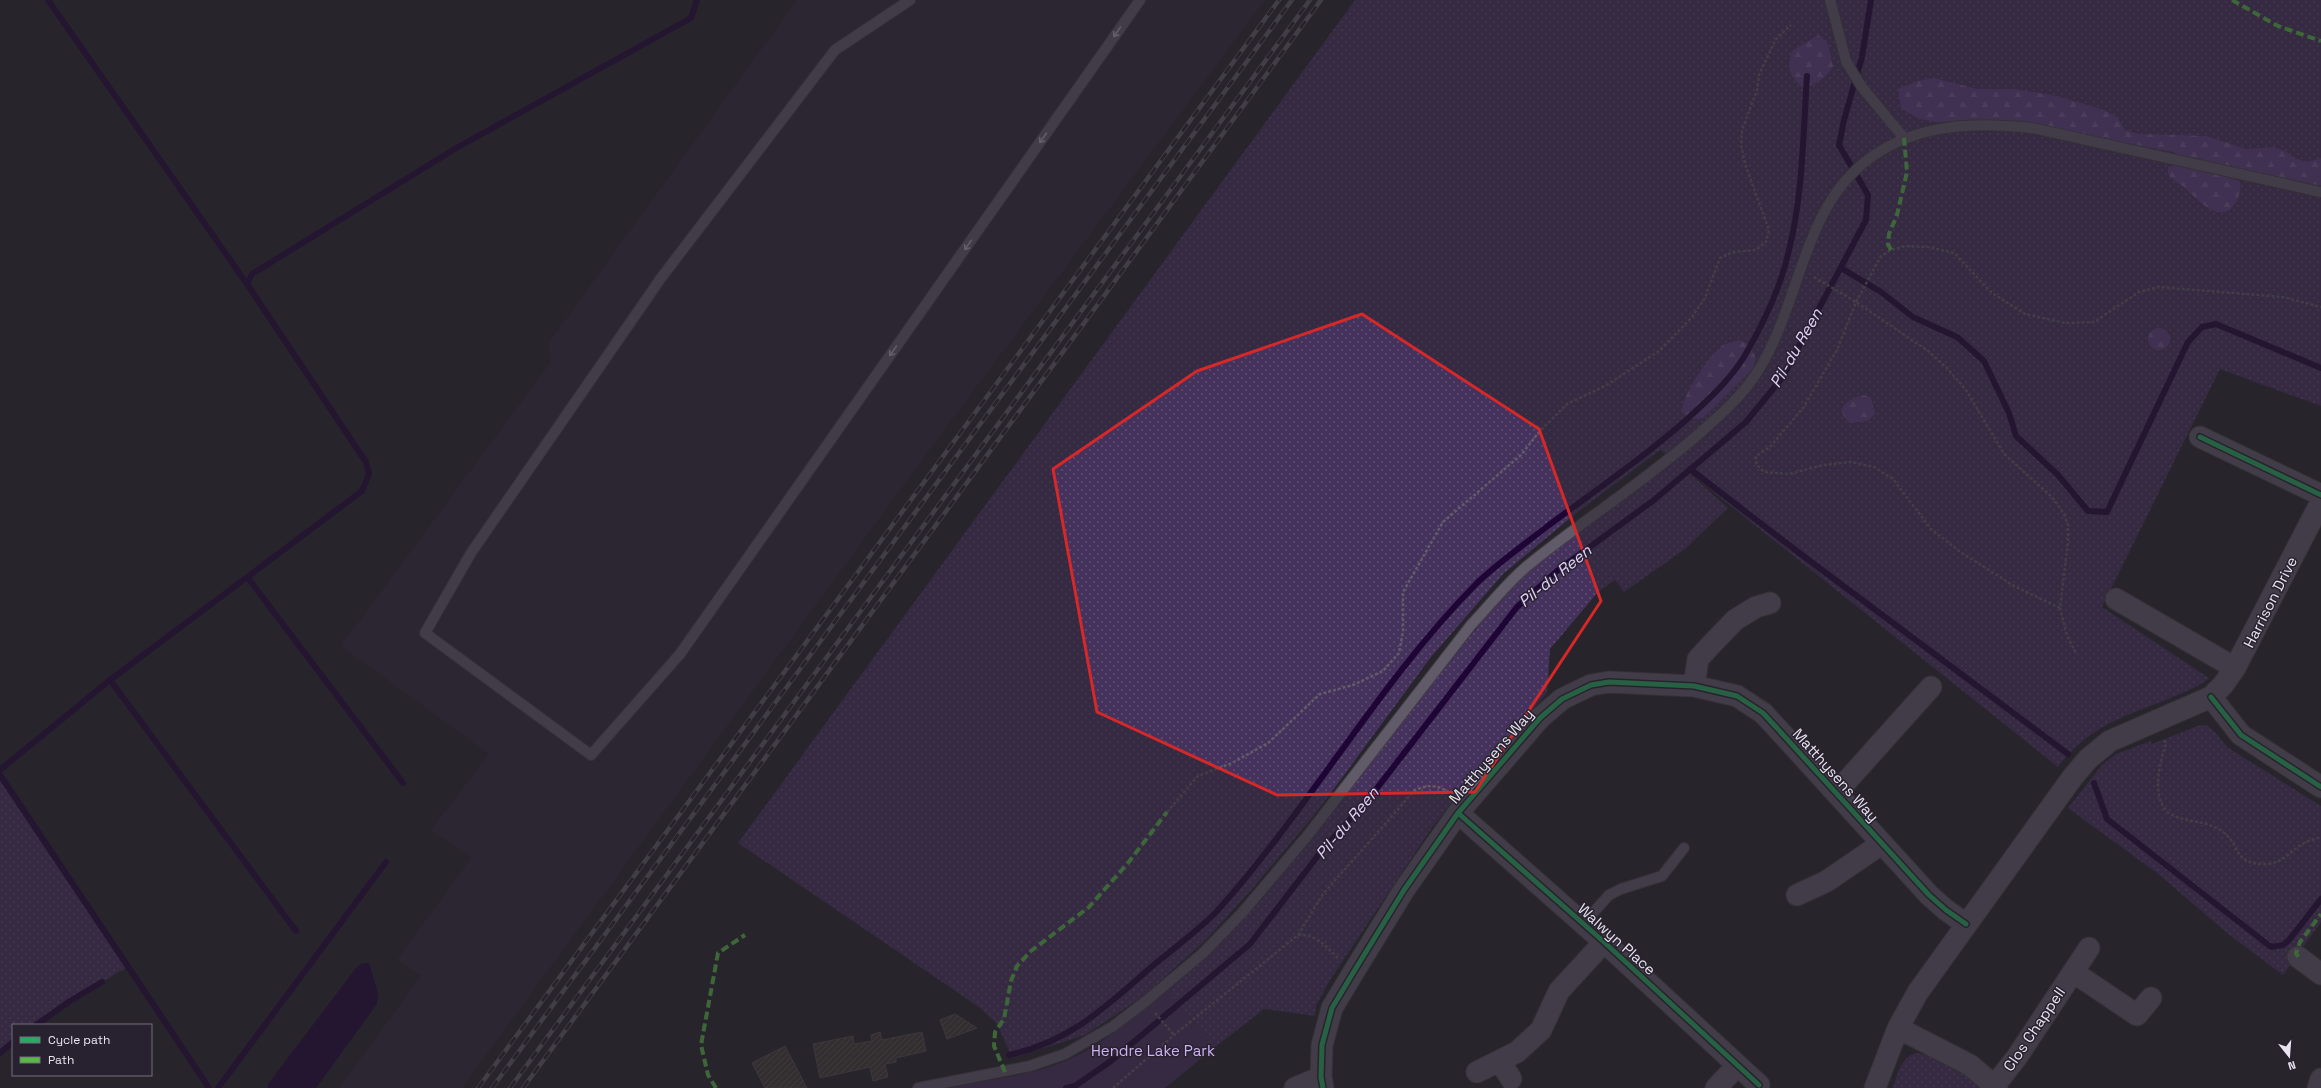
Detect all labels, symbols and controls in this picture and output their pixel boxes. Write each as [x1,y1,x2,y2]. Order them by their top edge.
one-way arrow [1113,26,1121,37]
one-way arrow [1039,133,1047,144]
one-way arrow [964,239,972,250]
water label: Pil-du Reen [1765,304,1828,391]
one-way arrow [889,345,897,356]
water label: Pil-du Reen [1514,539,1597,612]
street label: Harrison Drive [2239,553,2301,651]
street label: Matthysens Way [1445,705,1537,807]
street label: Matthysens Way [1789,724,1883,826]
water label: Pil-du Reen [1311,782,1384,863]
street label: Walwyn Place [1574,899,1660,979]
street label: Clos Chappell [1999,983,2069,1075]
legend [12,1024,152,1076]
text: Cycle path [48,1032,110,1048]
north arrow [2269,1036,2309,1076]
park label: Hendre Lake Park [1091,1041,1215,1060]
text: Path [48,1052,74,1068]
text: N [2286,1058,2297,1073]

